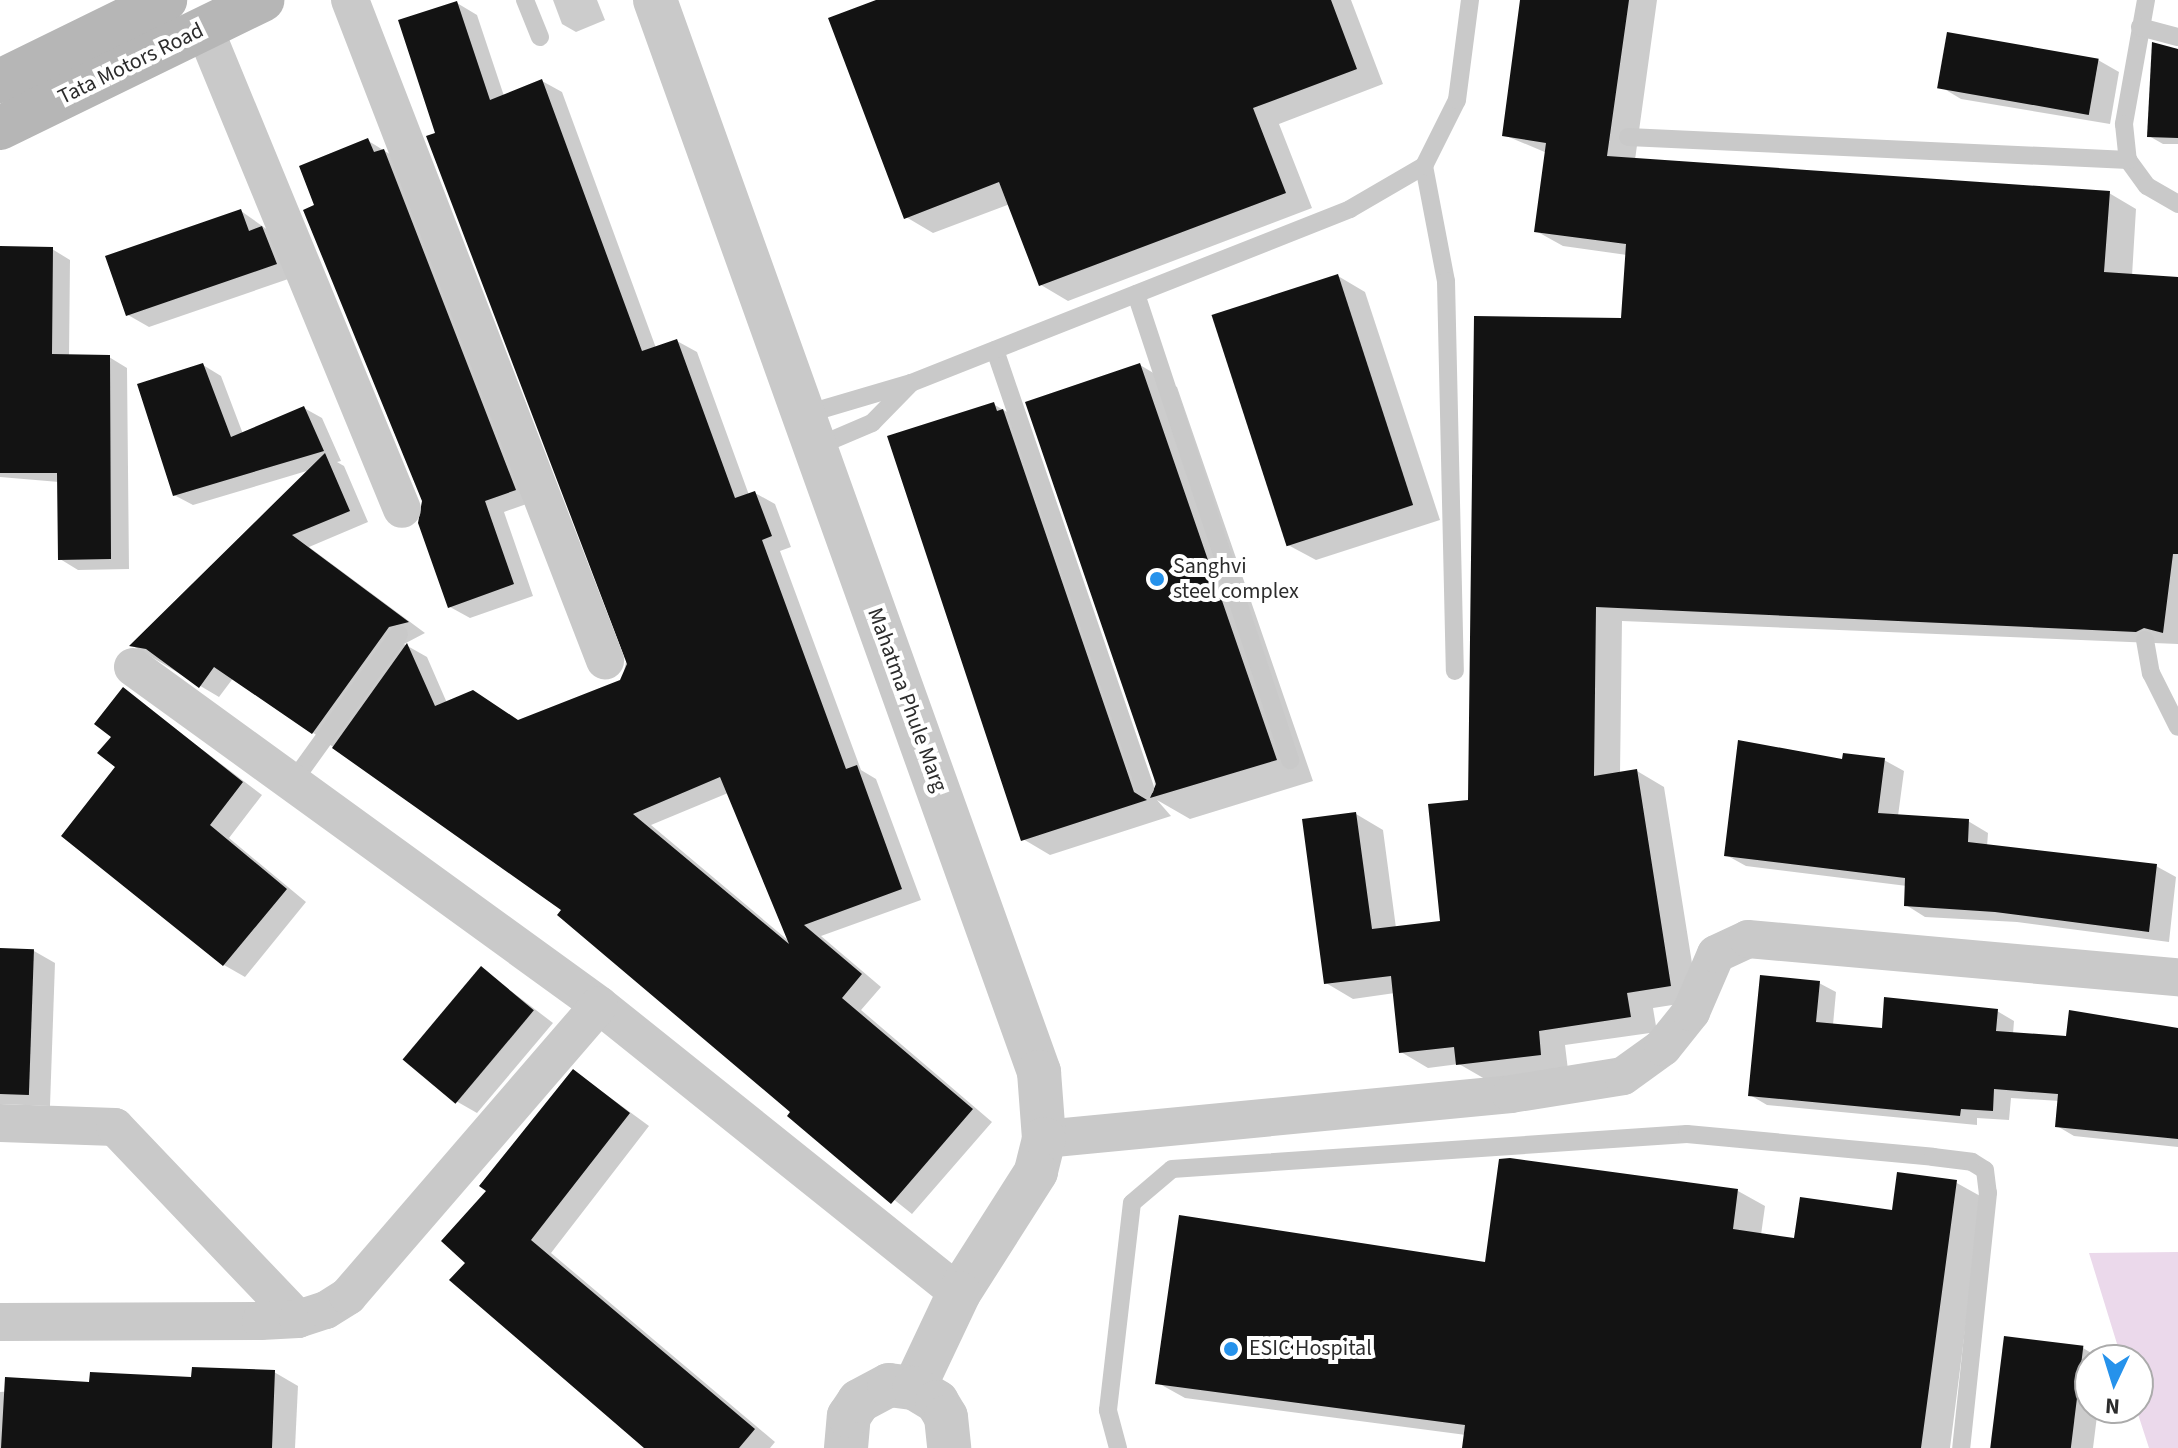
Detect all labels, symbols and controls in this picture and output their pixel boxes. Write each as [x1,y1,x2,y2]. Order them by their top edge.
street label: Tata Motors Road [54,17,208,111]
place label: Sanghvi steel complex [1173,553,1299,604]
marker: Sanghvi steel complex [1148,570,1166,588]
street label: Mahatma Phule Marg [861,604,953,796]
place label: ESIC Hospital [1249,1336,1372,1362]
marker: ESIC Hospital [1220,1338,1242,1360]
north arrow [2074,1344,2154,1424]
text: N [2104,1389,2121,1422]

